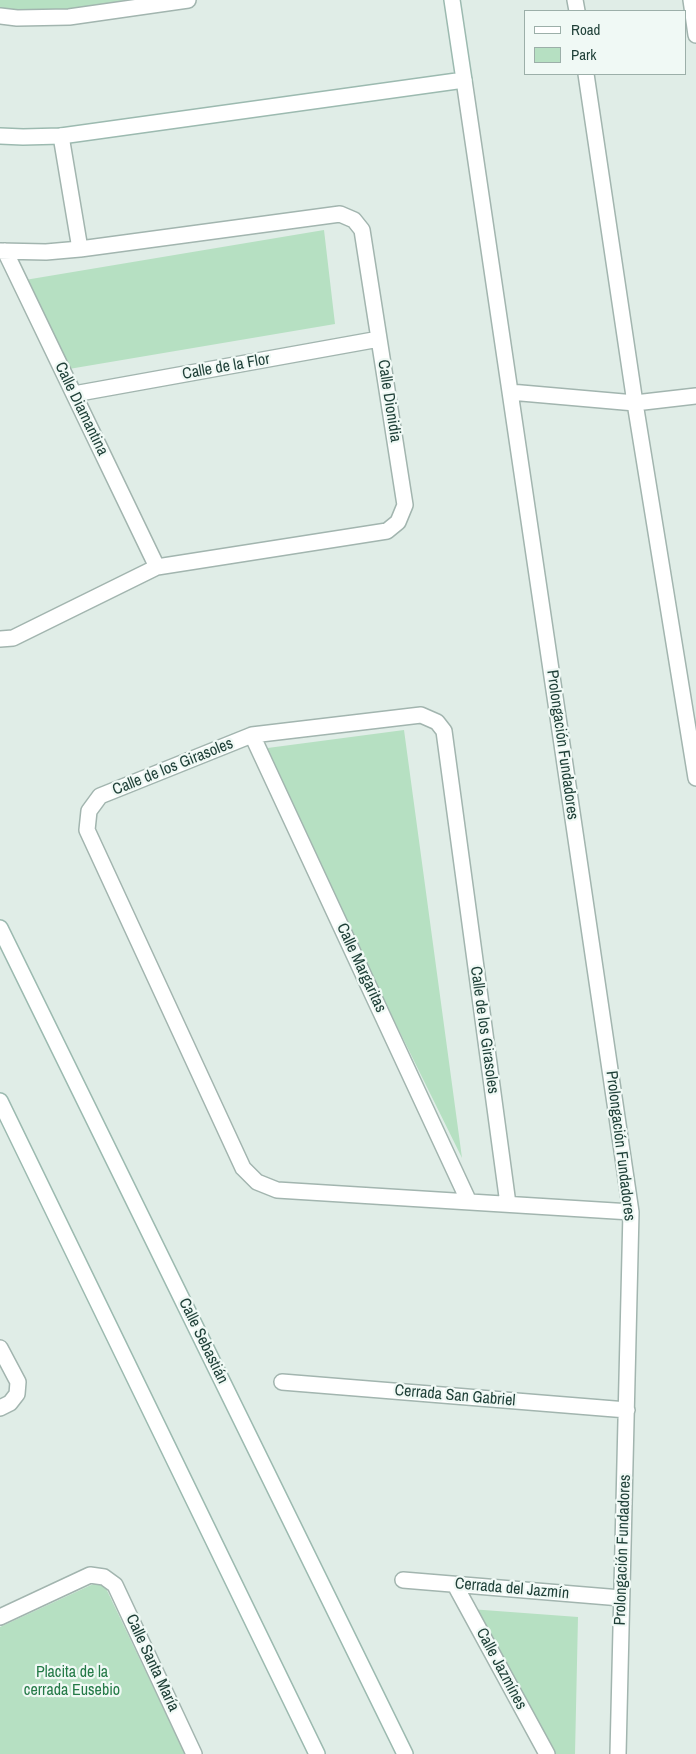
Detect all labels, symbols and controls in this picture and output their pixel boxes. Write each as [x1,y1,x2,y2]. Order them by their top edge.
legend [524,10,686,75]
text: Road [571,19,600,40]
text: Park [571,44,596,65]
street label: Calle de la Flor [181,350,271,384]
street label: Calle Dionidia [373,358,405,444]
street label: Calle Diamantina [50,359,112,459]
street label: Prolongación Fundadores [542,669,582,821]
street label: Calle de los Girasoles [110,734,236,800]
street label: Calle Margaritas [332,920,390,1016]
street label: Calle de los Girasoles [466,965,502,1095]
street label: Prolongación Fundadores [601,1070,639,1222]
street label: Calle Sebastián [174,1295,232,1387]
street label: Cerrada San Gabriel [394,1381,516,1411]
street label: Prolongación Fundadores [611,1474,635,1626]
street label: Cerrada del Jazmín [454,1574,570,1604]
street label: Calle Santa María [121,1611,183,1715]
street label: Calle Jazmínes [471,1625,531,1713]
park label: Placita de la cerrada Eusebio [24,1663,120,1701]

